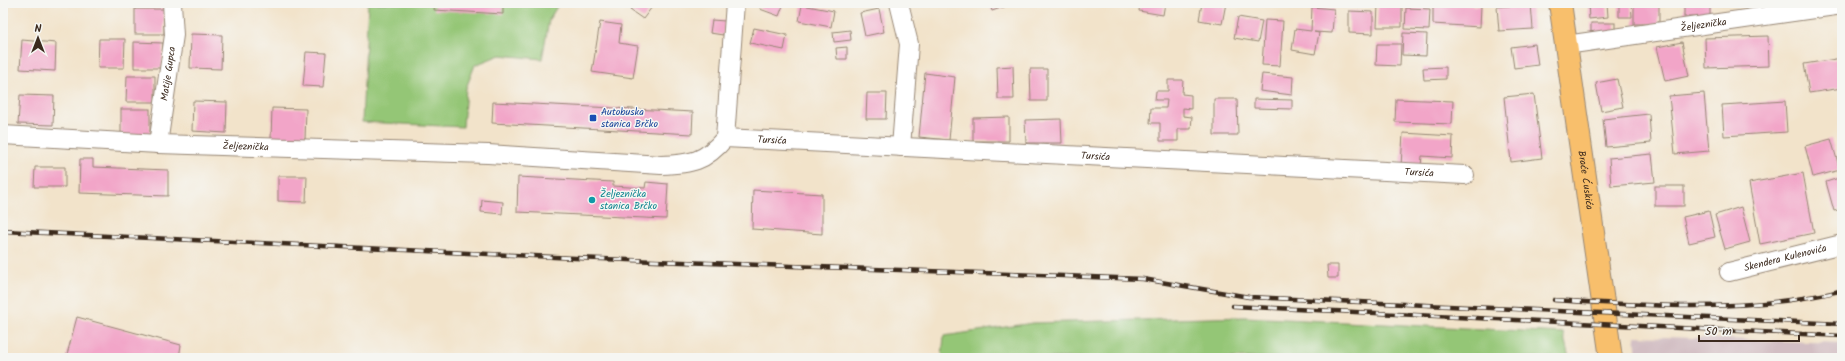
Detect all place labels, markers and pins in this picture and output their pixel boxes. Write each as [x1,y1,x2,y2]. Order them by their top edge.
place label: Autobuska stanica Brčko [601,104,659,132]
marker: Autobuska stanica Brčko [588,113,598,123]
place label: Željeznička stanica Brčko [600,186,658,214]
marker: Željeznička stanica Brčko [587,195,597,205]

